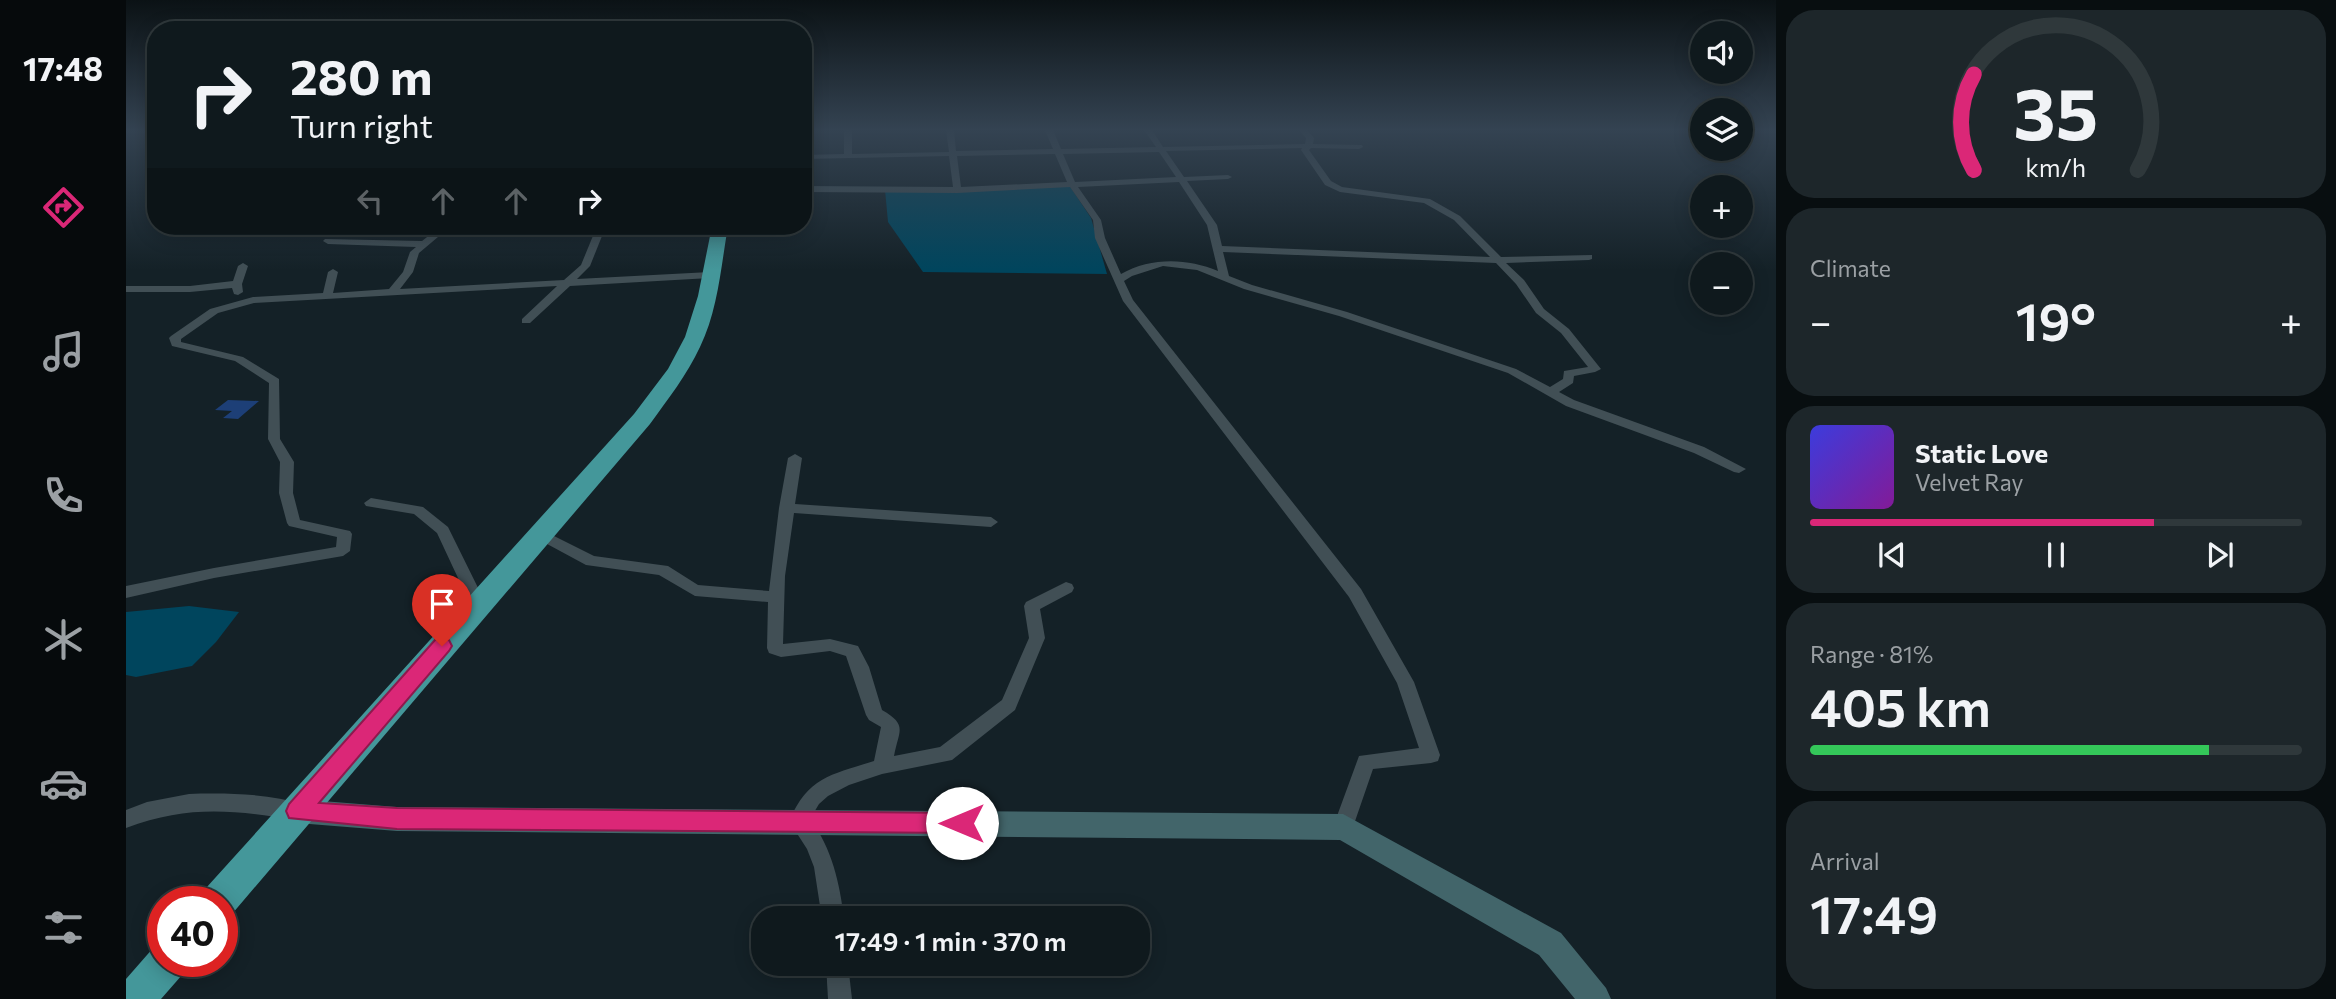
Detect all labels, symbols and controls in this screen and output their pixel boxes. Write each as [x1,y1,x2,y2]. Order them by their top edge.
map controls [1690,21,1753,315]
button: sound [1690,21,1753,84]
text: 280 m [290,45,433,105]
text: 17:48 [23,48,103,88]
icon: right [175,49,266,140]
text: 35 [2014,66,2098,155]
button: layers [1690,98,1753,161]
text: Turn right [290,105,433,145]
text: km/h [2026,152,2086,182]
button: + [1690,175,1753,238]
icon: left [351,182,389,220]
icon: ahead [424,182,462,220]
icon: ahead [497,182,535,220]
icon: right [570,182,608,220]
icon: directions [39,183,88,232]
button: − [1690,252,1753,315]
text: Climate [1810,254,1891,282]
text: 19° [2015,288,2096,352]
text: − [1810,297,1832,344]
text: + [2280,297,2302,344]
icon: music [39,327,88,376]
text: Static Love [1915,437,2048,468]
text: Velvet Ray [1915,468,2023,496]
icon: phone [39,471,88,520]
icon: previous [1873,536,1911,574]
icon: pause [2037,536,2075,574]
icon: next [2201,536,2239,574]
pin [412,574,472,646]
icon: arrive [423,585,461,623]
icon: climate [39,615,88,664]
text: Range · 81% [1810,640,1933,668]
text: 405 km [1810,674,1991,738]
icon: car [39,759,88,808]
position arrow [925,786,999,860]
text: Arrival [1810,847,1880,875]
text: 17:49 [1810,881,1938,945]
speed limit sign: 40 [147,886,238,977]
icon: filters [39,903,88,952]
text: 17:49 · 1 min · 370 m [834,925,1067,956]

